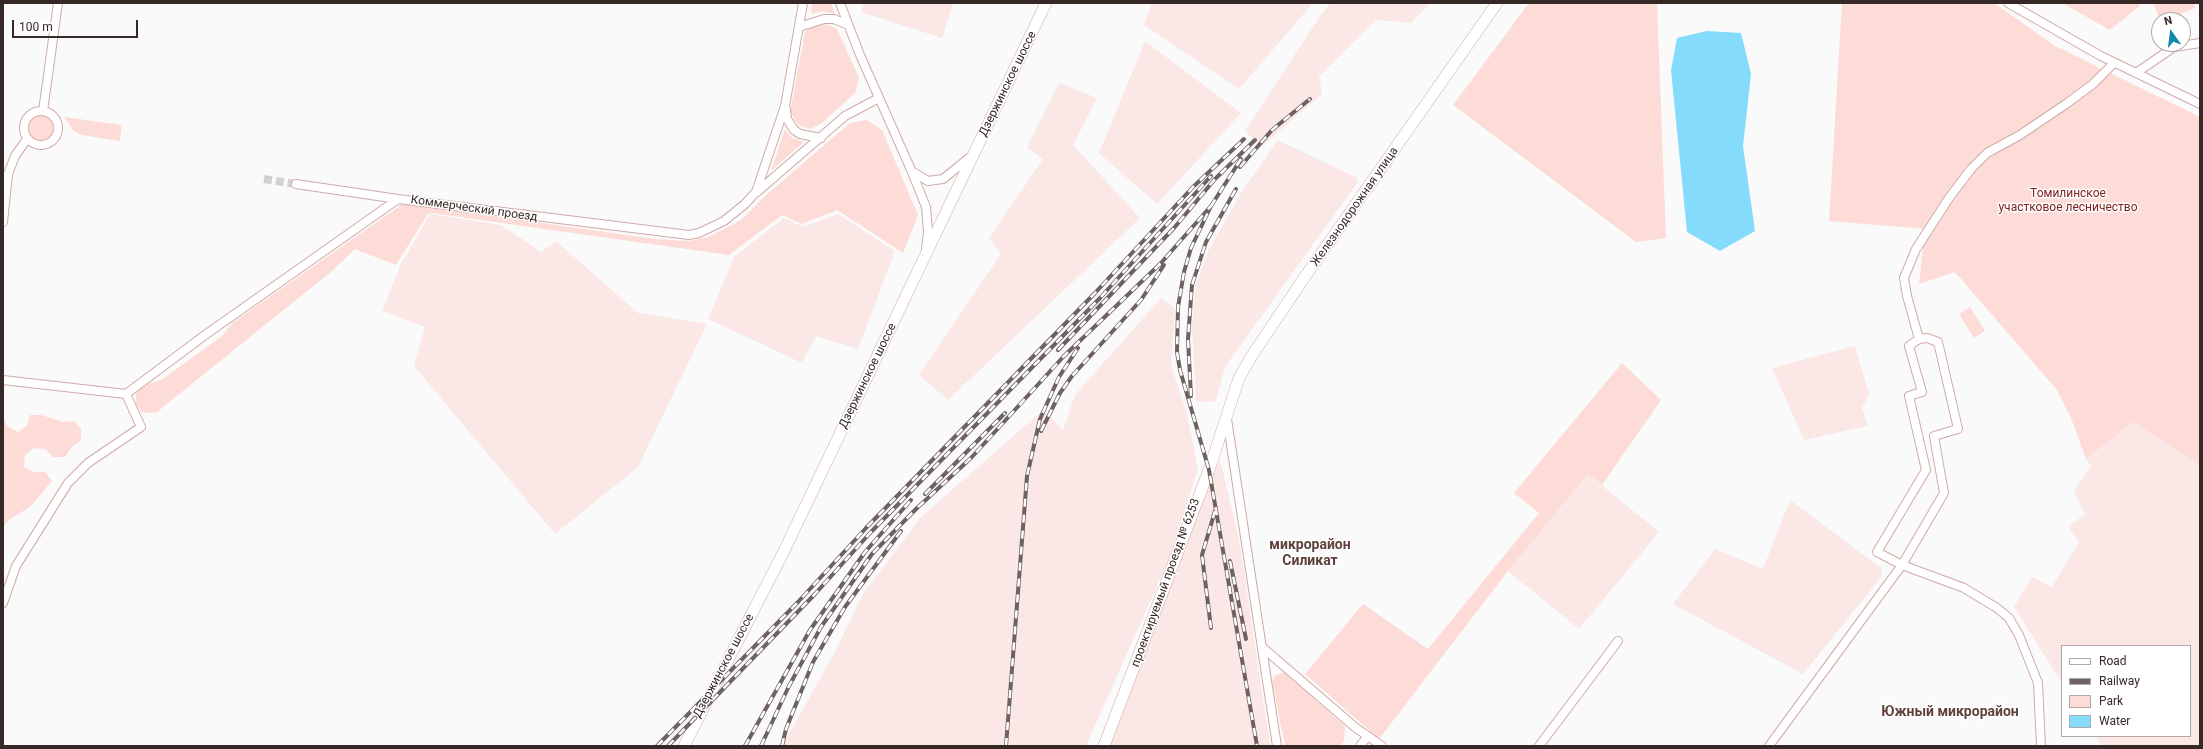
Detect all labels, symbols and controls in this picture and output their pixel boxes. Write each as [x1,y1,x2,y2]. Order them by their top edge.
scale bar [14,12,140,38]
north arrow [2151,12,2191,52]
text: N [2163,14,2174,28]
text: 100 m [19,20,53,34]
street label: Дзержинское шоссе [976,29,1040,139]
street label: Железнодорожная улица [1308,144,1402,270]
park label: Томилинское участковое лесничество [1998,187,2138,215]
street label: Коммерческий проезд [410,193,538,225]
street label: Дзержинское шоссе [836,321,900,431]
street label: проектируемый проезд № 6253 [1129,497,1203,669]
district label: микрорайон Силикат [1269,537,1351,570]
street label: Дзержинское шоссе [691,612,757,720]
legend [2061,645,2191,737]
text: Road [2099,654,2127,668]
text: Railway [2099,674,2140,688]
text: Park [2099,694,2123,708]
district label: Южный микрорайон [1881,704,2019,720]
text: Water [2099,714,2130,728]

